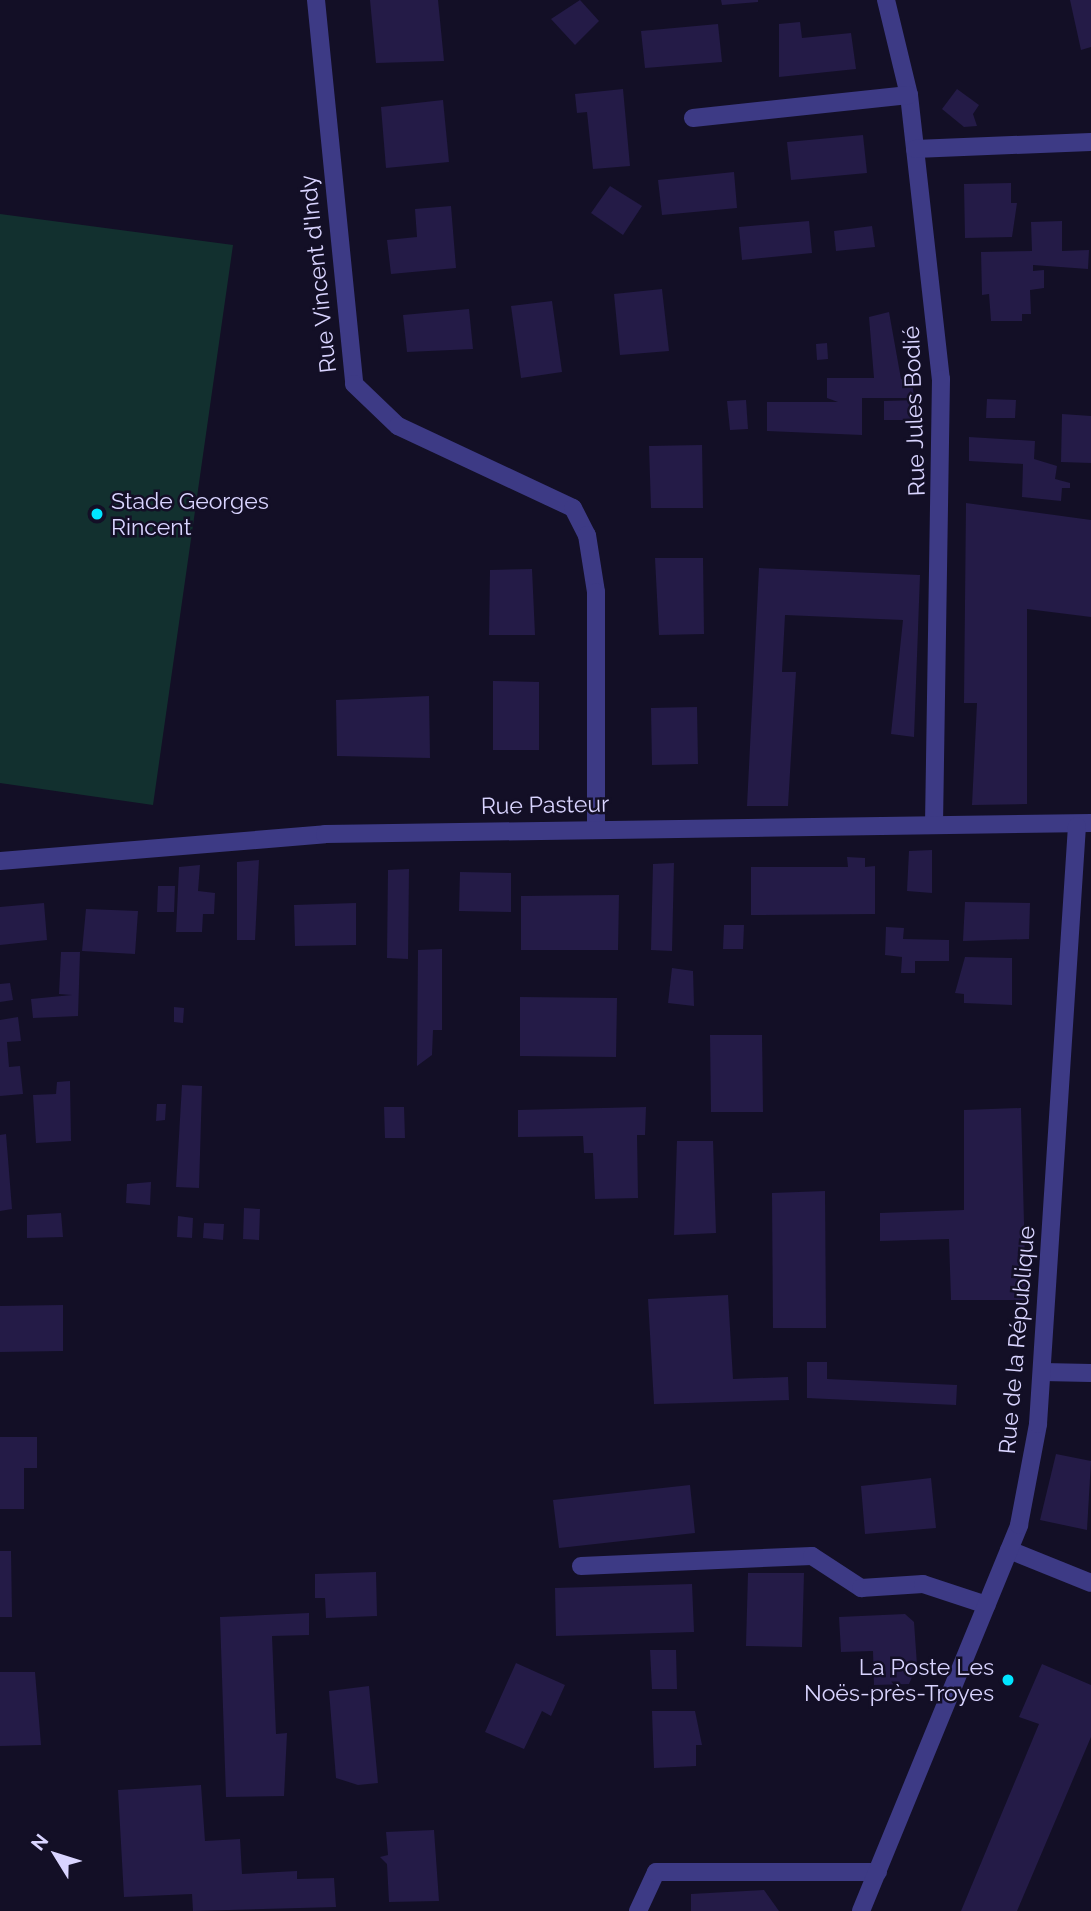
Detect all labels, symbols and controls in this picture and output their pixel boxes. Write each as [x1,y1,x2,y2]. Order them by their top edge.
street label: Rue Vincent d'Indy [294,173,342,375]
street label: Rue Jules Bodié [897,325,931,497]
place label: Stade Georges Rincent [111,487,269,541]
marker: Stade Georges Rincent [89,506,105,522]
street label: Rue Pasteur [481,790,609,820]
street label: Rue de la République [993,1225,1041,1455]
place label: La Poste Les Noës-près-Troyes [804,1653,994,1707]
marker: La Poste Les Noës-près-Troyes [1000,1672,1016,1688]
north arrow [21,1820,91,1890]
text: N [26,1830,53,1855]

